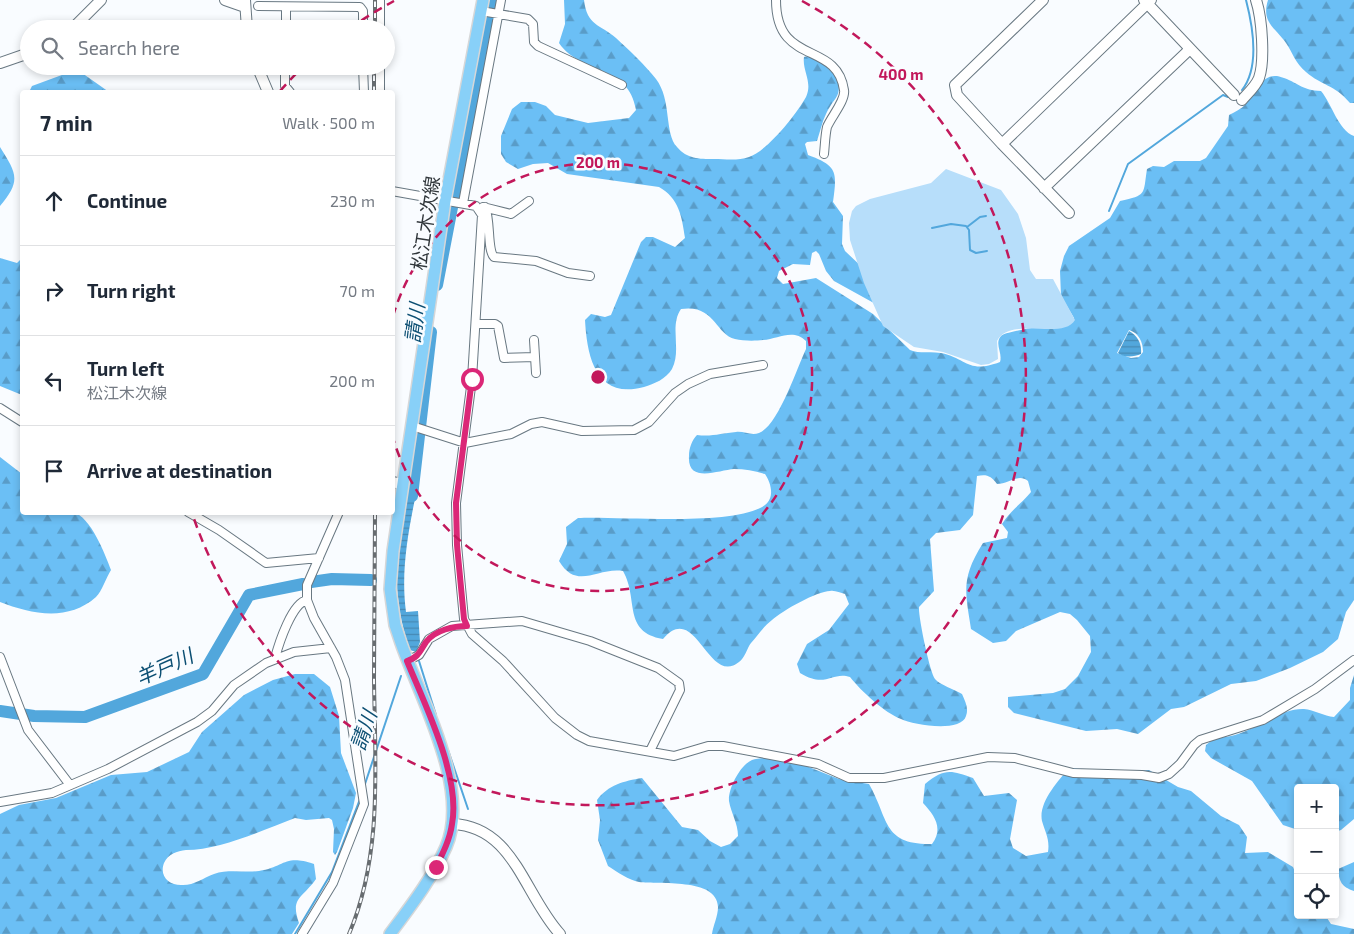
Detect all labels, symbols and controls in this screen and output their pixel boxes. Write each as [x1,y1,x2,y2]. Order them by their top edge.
search box [20,20,395,75]
icon: search [38,34,66,62]
text: Search here [78,36,180,59]
text: 400 m [879,65,923,83]
text: 7 min [40,110,93,135]
text: Walk · 500 m [282,113,375,132]
text: 200 m [576,153,620,171]
street label: 松江木次線 [406,174,444,272]
icon: ahead [40,187,68,215]
text: Continue [87,189,167,212]
text: 230 m [330,191,375,210]
icon: right [40,277,68,305]
text: Turn right [87,279,175,302]
text: 70 m [340,281,375,300]
water label: 請川 [400,300,429,344]
text: Turn left [87,357,164,380]
icon: left [40,367,68,395]
route start [461,368,484,391]
centre of rings [589,368,607,386]
text: 200 m [329,371,375,390]
text: 松江木次線 [87,383,167,402]
icon: arrive [40,457,68,485]
text: Arrive at destination [87,459,272,482]
water label: 羊戸川 [132,642,198,689]
water label: 請川 [345,705,382,753]
map controls [1294,784,1339,919]
button: + [1294,784,1339,829]
button: − [1294,829,1339,874]
route end [425,856,448,879]
button: locate [1294,874,1339,919]

